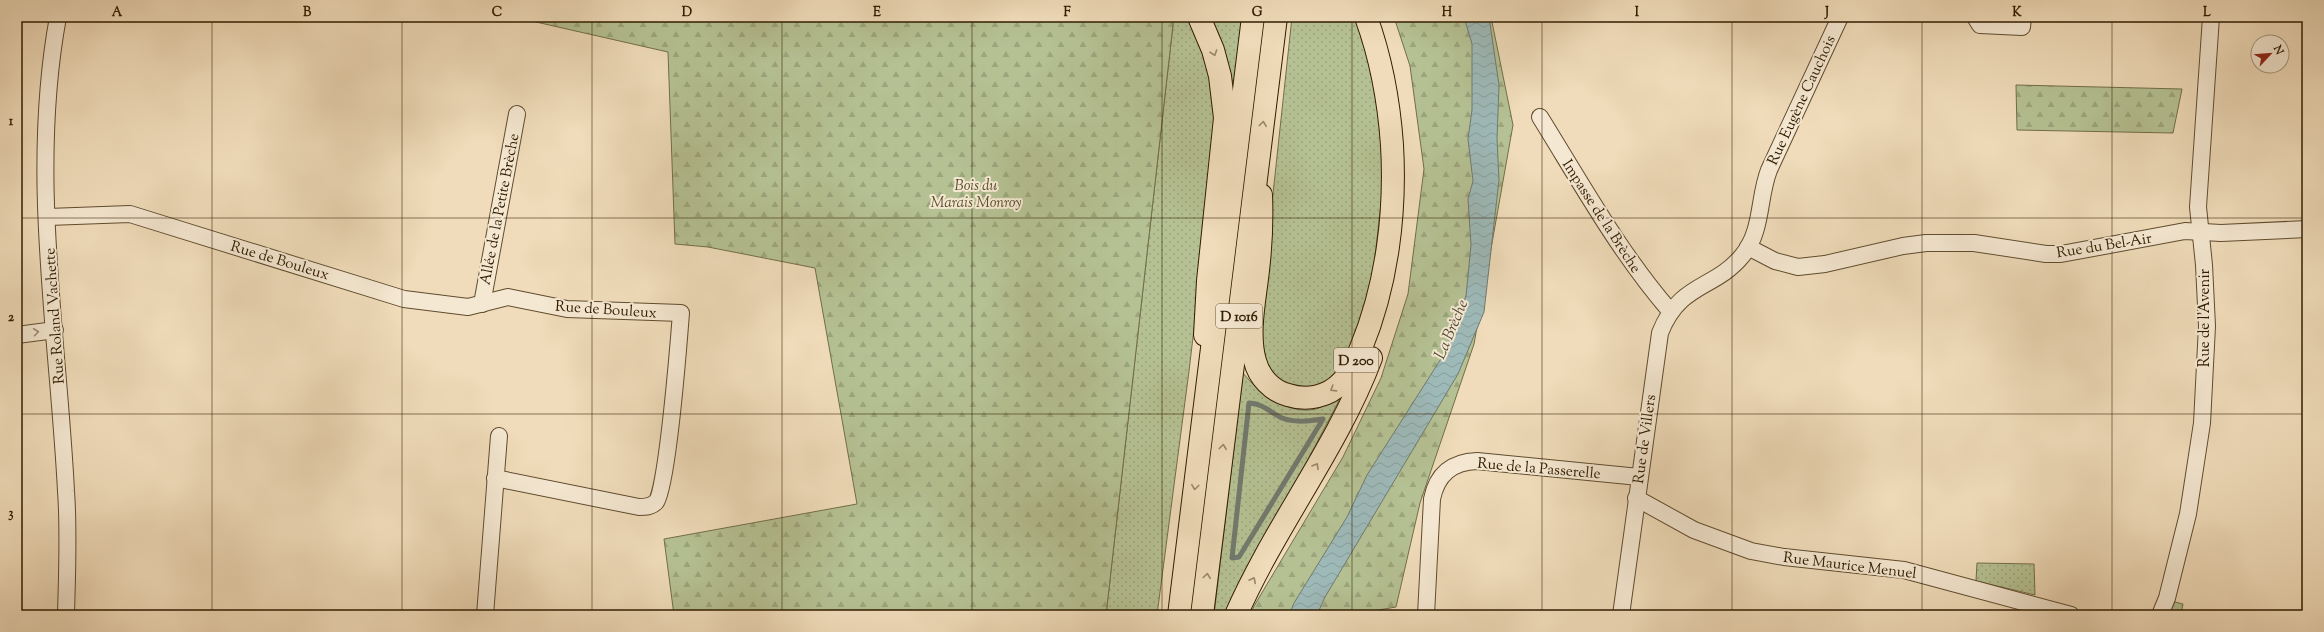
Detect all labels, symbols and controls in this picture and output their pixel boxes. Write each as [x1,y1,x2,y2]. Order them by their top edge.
text: A [112,4,123,22]
text: B [303,4,312,22]
text: C [492,4,502,22]
text: D [682,4,692,22]
text: E [873,4,881,22]
text: F [1063,4,1071,22]
text: G [1252,4,1263,22]
text: H [1442,4,1453,22]
text: I [1635,4,1640,22]
text: J [1824,4,1829,22]
text: K [2012,4,2022,22]
text: L [2203,4,2211,22]
street label: Rue Eugène Cauchois [1763,32,1842,169]
north arrow [2250,34,2290,74]
text: N [2269,42,2287,58]
one-way arrow [1209,50,1217,57]
text: 1 [9,113,14,131]
one-way arrow [1258,121,1267,127]
street label: Allée de la Petite Brèche [475,132,525,287]
street label: Impasse de la Brèche [1556,156,1645,278]
park label: Bois du Marais Monroy [931,176,1021,214]
street label: Rue du Bel-Air [2055,229,2154,264]
street label: Rue de Bouleux [228,237,331,286]
street label: Rue Roland Vachette [40,247,71,385]
street label: Rue de l'Avenir [2195,268,2216,367]
street label: Rue de Bouleux [554,296,657,325]
water label: La Brèche [1429,297,1475,363]
road number: D 1016 [1216,304,1262,328]
text: 2 [8,309,15,327]
one-way arrow [33,328,39,337]
road number: D 200 [1334,348,1378,372]
one-way arrow [1330,384,1337,392]
street label: Rue de Villers [1629,393,1662,485]
one-way arrow [1218,444,1227,450]
street label: Rue de la Passerelle [1476,454,1601,485]
one-way arrow [1311,463,1318,470]
one-way arrow [1191,484,1200,490]
text: 3 [8,505,14,523]
street label: Rue Maurice Menuel [1782,548,1918,585]
one-way arrow [1202,573,1211,579]
one-way arrow [1248,576,1255,584]

